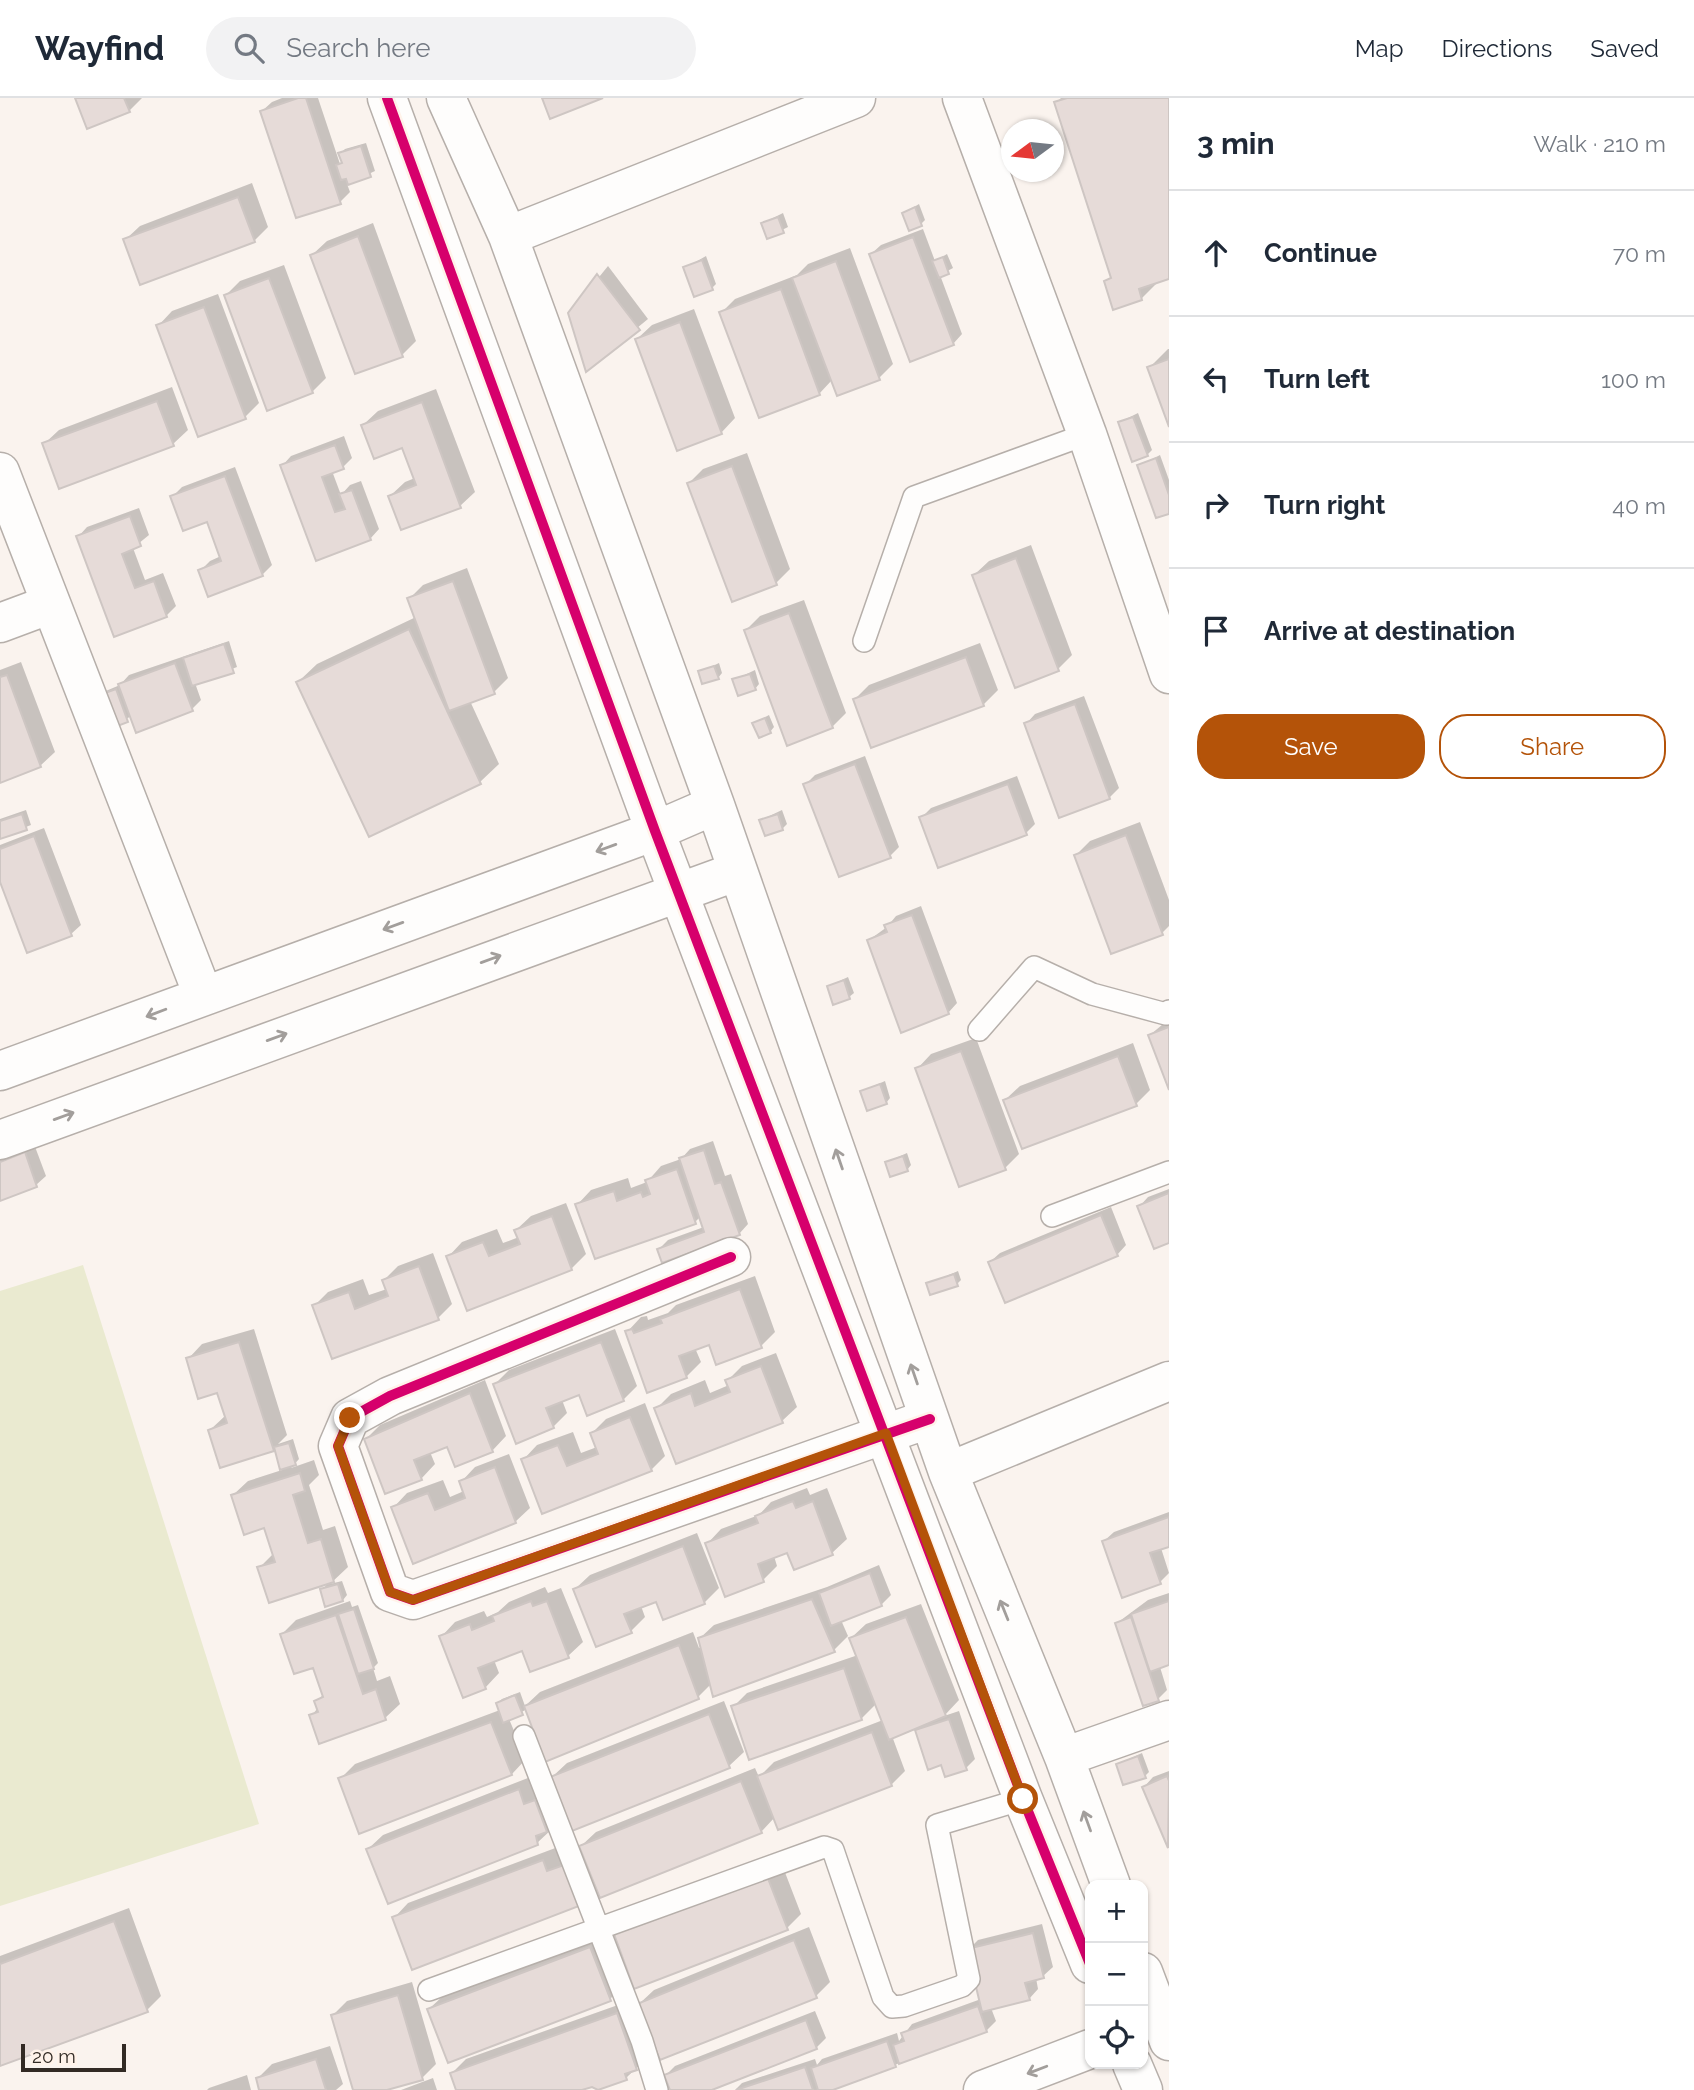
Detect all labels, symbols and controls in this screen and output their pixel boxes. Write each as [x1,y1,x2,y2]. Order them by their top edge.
search box [206,17,696,80]
text: Wayfind [35,29,164,68]
icon: search [230,29,268,67]
text: Search here [286,33,431,63]
text: Map [1355,34,1404,63]
text: Directions [1442,34,1552,63]
text: Saved [1590,34,1659,63]
north arrow [1001,119,1064,182]
text: 3 min [1197,126,1275,161]
text: Walk · 210 m [1533,130,1666,157]
icon: ahead [1197,234,1235,272]
text: Continue [1264,238,1377,268]
text: 70 m [1613,240,1666,267]
icon: left [1197,360,1235,398]
text: Turn left [1264,364,1370,394]
text: 100 m [1601,366,1666,393]
icon: right [1197,486,1235,524]
text: Turn right [1264,490,1385,520]
text: 40 m [1612,492,1666,519]
icon: arrive [1197,612,1235,650]
text: Arrive at destination [1264,616,1515,646]
button: Save [1197,714,1425,779]
button: Share [1439,714,1666,779]
one-way arrow [596,843,618,856]
one-way arrow [382,921,404,933]
one-way arrow [479,952,501,964]
one-way arrow [146,1008,168,1020]
one-way arrow [266,1030,288,1042]
one-way arrow [52,1109,74,1122]
one-way arrow [832,1149,844,1171]
one-way arrow [907,1364,920,1386]
route end [334,1402,365,1433]
one-way arrow [996,1599,1009,1621]
route start [1007,1783,1038,1814]
one-way arrow [1080,1811,1093,1833]
map controls [1085,1880,1148,2069]
button: + [1085,1880,1148,1943]
button: − [1085,1943,1148,2006]
button: locate [1085,2006,1148,2069]
scale bar [21,2041,126,2073]
text: 20 m [32,2045,76,2067]
one-way arrow [1026,2064,1048,2077]

